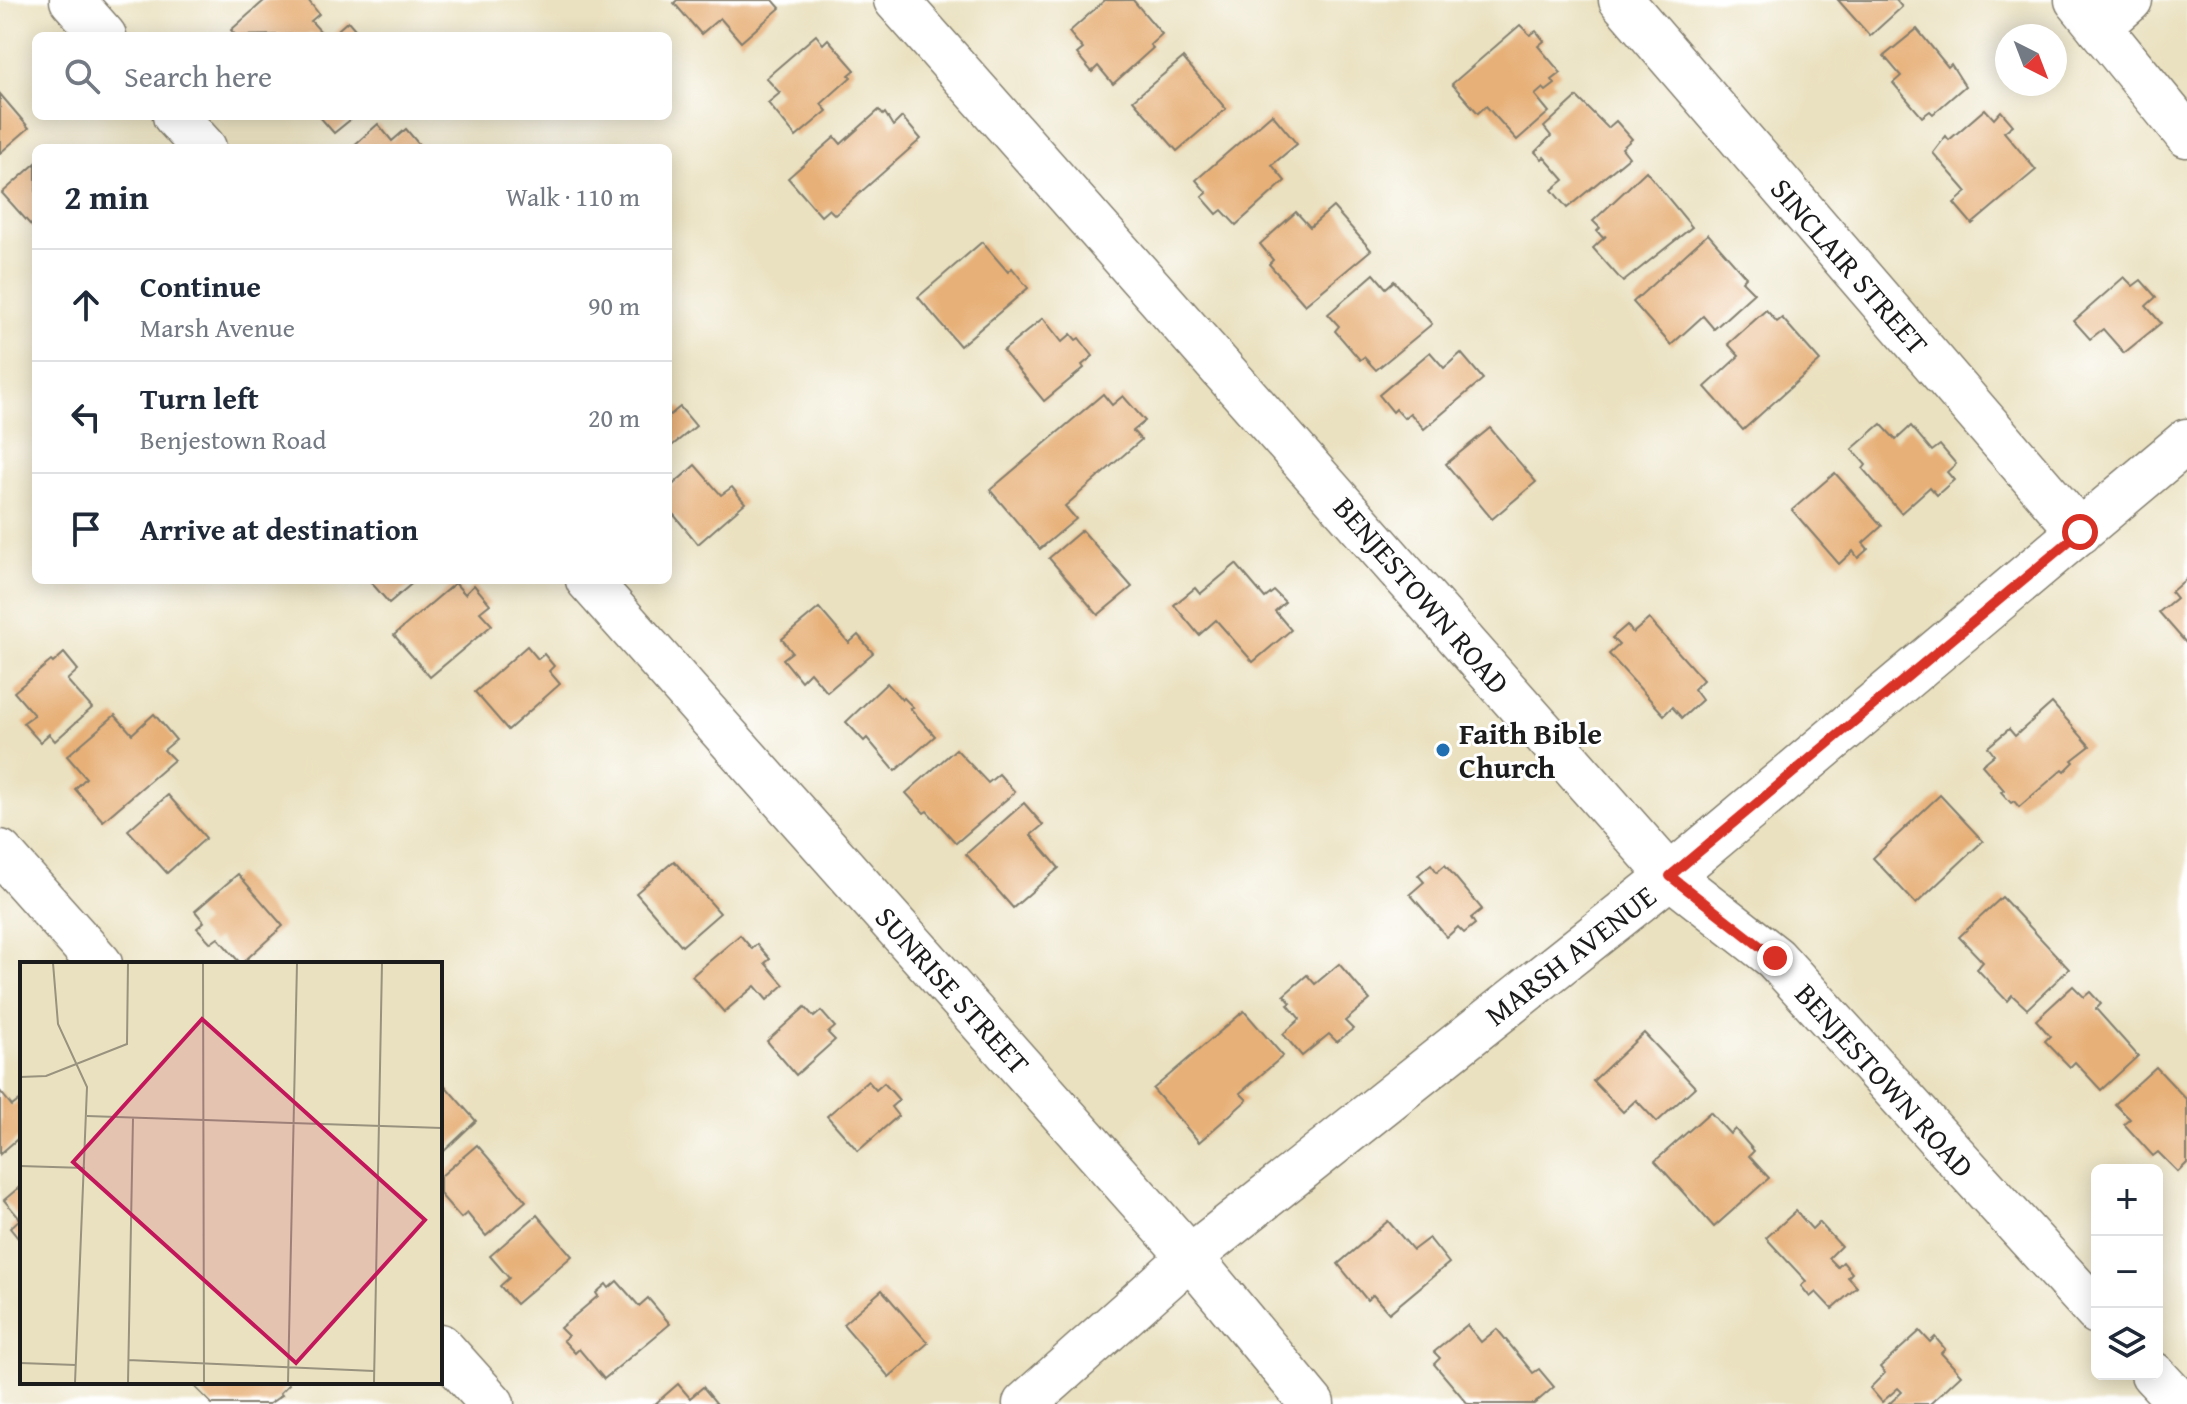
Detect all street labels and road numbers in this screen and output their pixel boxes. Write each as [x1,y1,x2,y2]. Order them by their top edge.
street label: SINCLAIR STREET [1761,168,1939,364]
street label: BENJESTOWN ROAD [1324,487,1520,703]
street label: MARSH AVENUE [1475,874,1665,1036]
street label: SUNRISE STREET [865,896,1041,1084]
street label: BENJESTOWN ROAD [1785,973,1985,1187]

